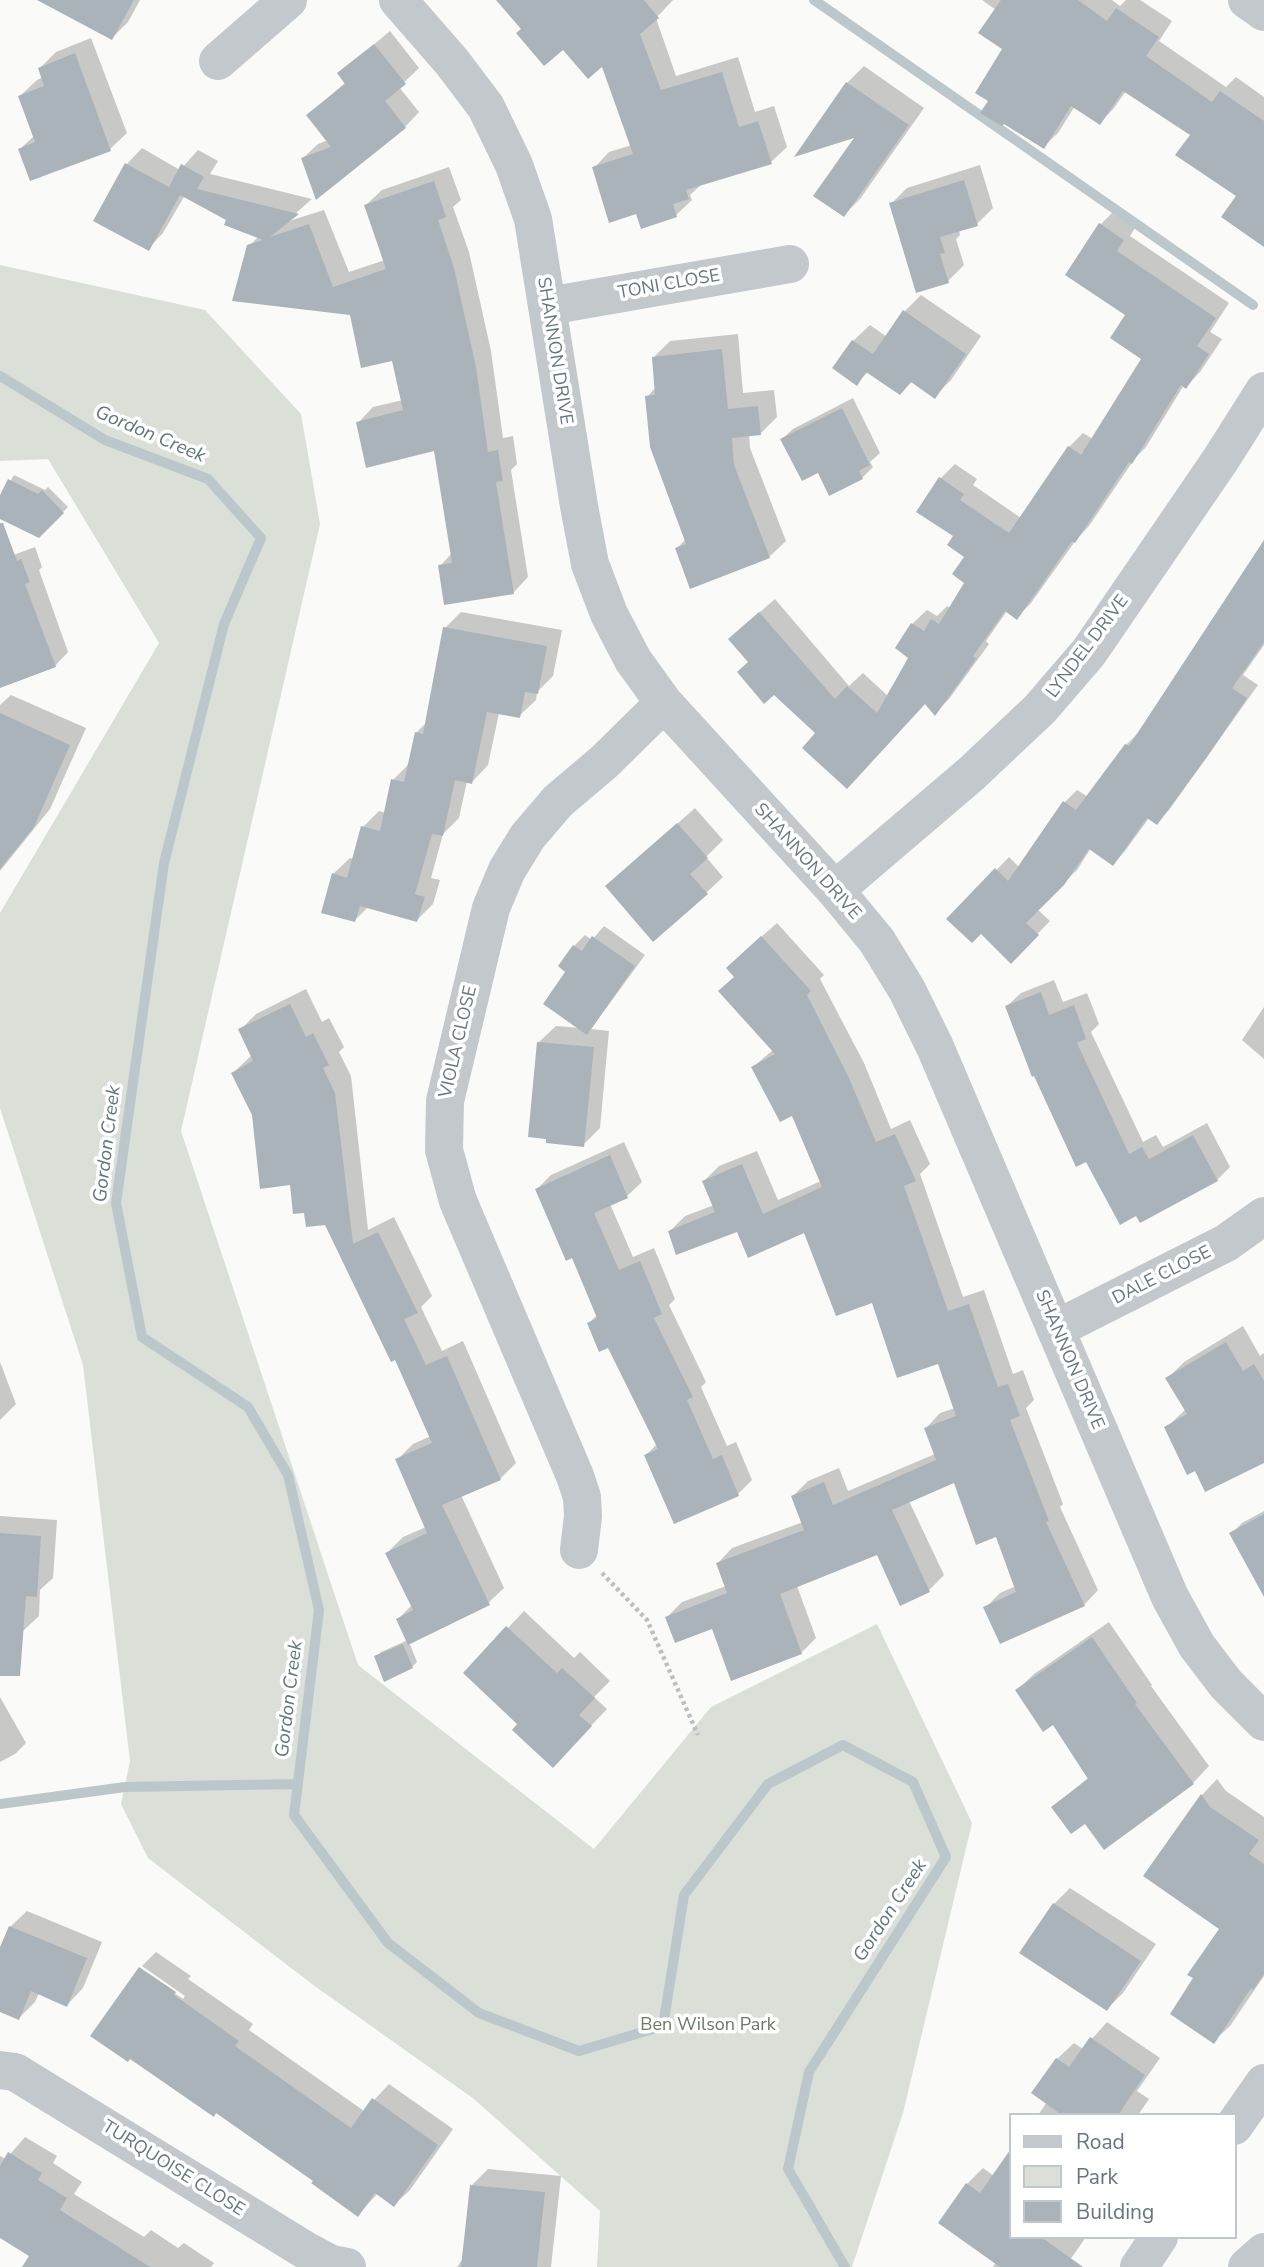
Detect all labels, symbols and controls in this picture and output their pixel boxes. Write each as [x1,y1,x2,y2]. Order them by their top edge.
street label: TONI CLOSE [616,265,722,305]
street label: SHANNON DRIVE [532,276,576,426]
water label: Gordon Creek [91,402,209,468]
street label: LYNDEL DRIVE [1042,591,1134,703]
street label: SHANNON DRIVE [749,799,865,925]
street label: VIOLA CLOSE [436,984,482,1100]
water label: Gordon Creek [90,1084,126,1204]
street label: DALE CLOSE [1109,1242,1215,1310]
street label: SHANNON DRIVE [1030,1287,1108,1433]
water label: Gordon Creek [272,1639,308,1759]
water label: Gordon Creek [849,1856,933,1966]
park label: Ben Wilson Park [640,2015,776,2037]
legend [1009,2113,1236,2239]
street label: TURQUOISE CLOSE [98,2116,248,2222]
text: Road [1076,2128,1125,2156]
text: Park [1076,2163,1118,2191]
text: Building [1076,2198,1154,2226]

